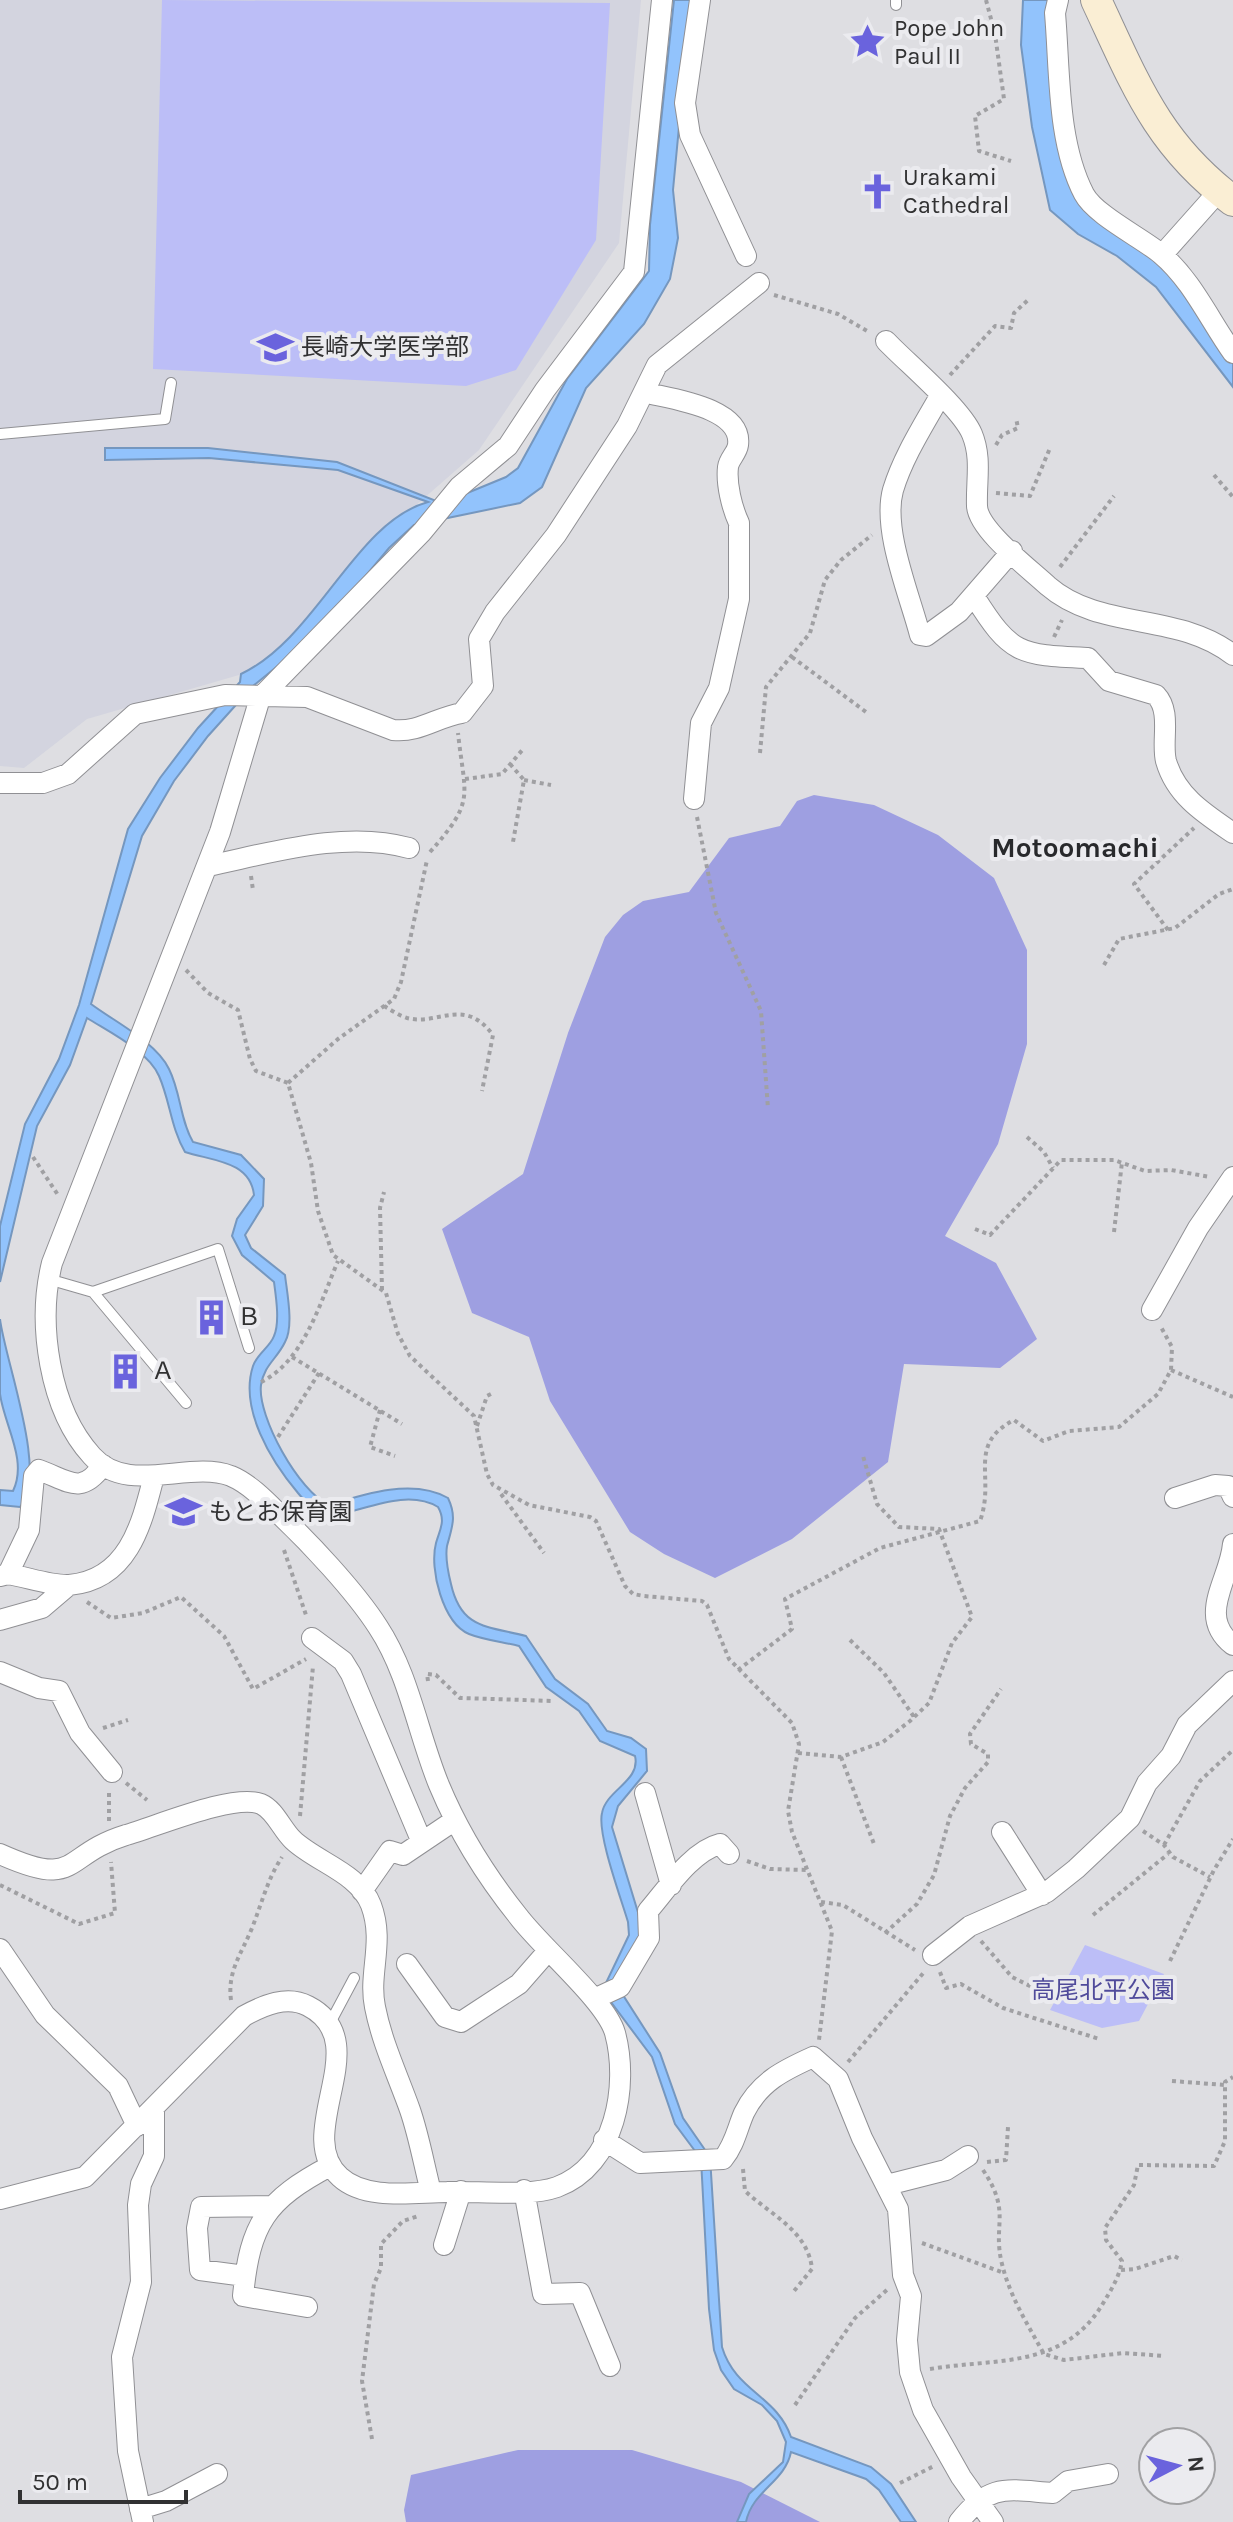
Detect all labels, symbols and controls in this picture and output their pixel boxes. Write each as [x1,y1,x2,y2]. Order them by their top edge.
place label: Pope John Paul II [894,14,1004,70]
place icon: Pope John Paul II [849,23,887,61]
place label: Urakami Cathedral [903,163,1010,219]
church icon: Urakami Cathedral [858,172,896,210]
school or university icon: 長崎大学医学部 [256,328,294,366]
place label: 長崎大学医学部 [301,333,469,361]
district label: Motoomachi [991,831,1159,864]
building icon: Ｂ [192,1298,230,1336]
place label: Ｂ [237,1303,261,1331]
building icon: Ａ [106,1352,144,1390]
place label: Ａ [151,1357,175,1385]
school or university icon: もとお保育園 [164,1493,202,1531]
place label: もとお保育園 [209,1498,353,1526]
park label: 高尾北平公園 [1031,1976,1175,2004]
north arrow [1137,2426,1217,2506]
scale bar [20,2454,186,2504]
text: N [1182,2455,1210,2473]
text: 50 m [32,2468,88,2496]

